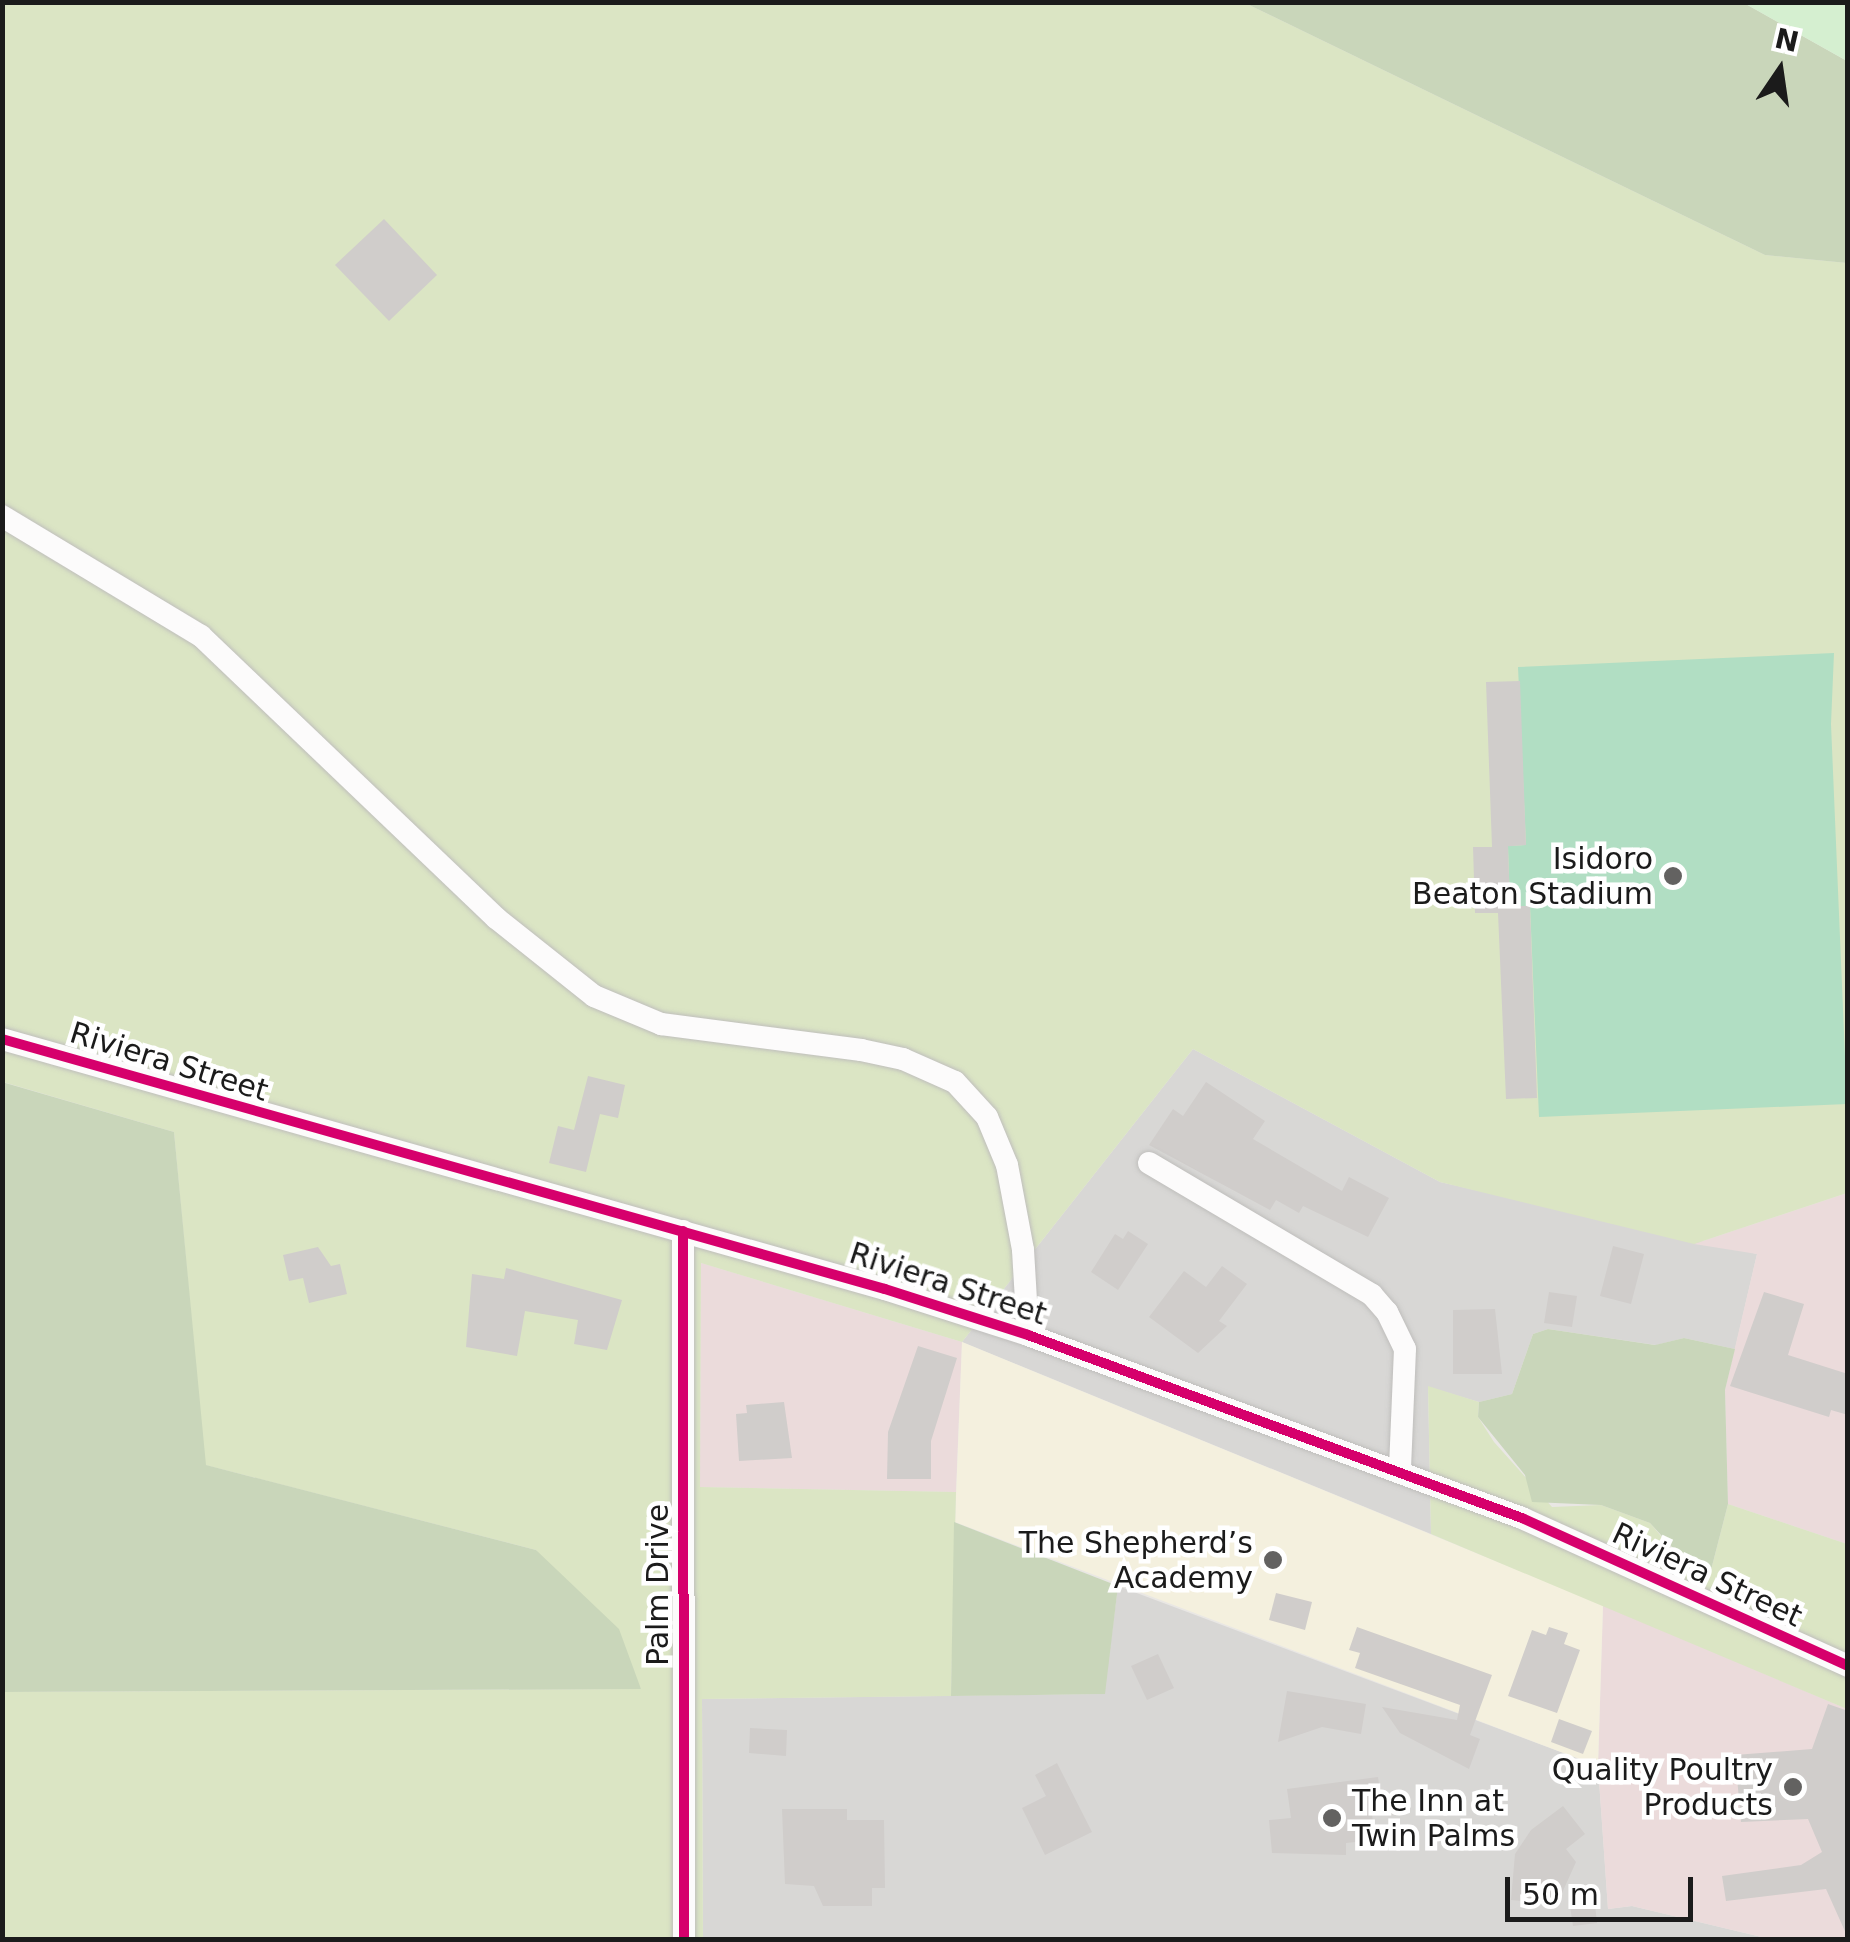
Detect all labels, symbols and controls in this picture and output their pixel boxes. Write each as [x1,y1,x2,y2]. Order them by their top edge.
north arrow [1730,20,1830,120]
text: N [1772,22,1802,59]
place label: Isidoro Beaton Stadium [1412,841,1653,912]
marker: Isidoro Beaton Stadium [1662,865,1684,887]
street label: Riviera Street [66,1015,272,1109]
street label: Riviera Street [845,1235,1051,1333]
street label: Palm Drive [640,1504,676,1666]
street label: Riviera Street [1606,1515,1808,1635]
place label: The Shepherd’s Academy [1019,1525,1253,1596]
marker: The Shepherd’s Academy [1262,1549,1284,1571]
place label: Quality Poultry Products [1552,1752,1773,1822]
marker: Quality Poultry Products [1782,1776,1804,1798]
place label: The Inn at Twin Palms [1352,1783,1515,1854]
marker: The Inn at Twin Palms [1321,1807,1343,1829]
scale bar [1510,1857,1698,1919]
text: 50 m [1522,1877,1599,1912]

